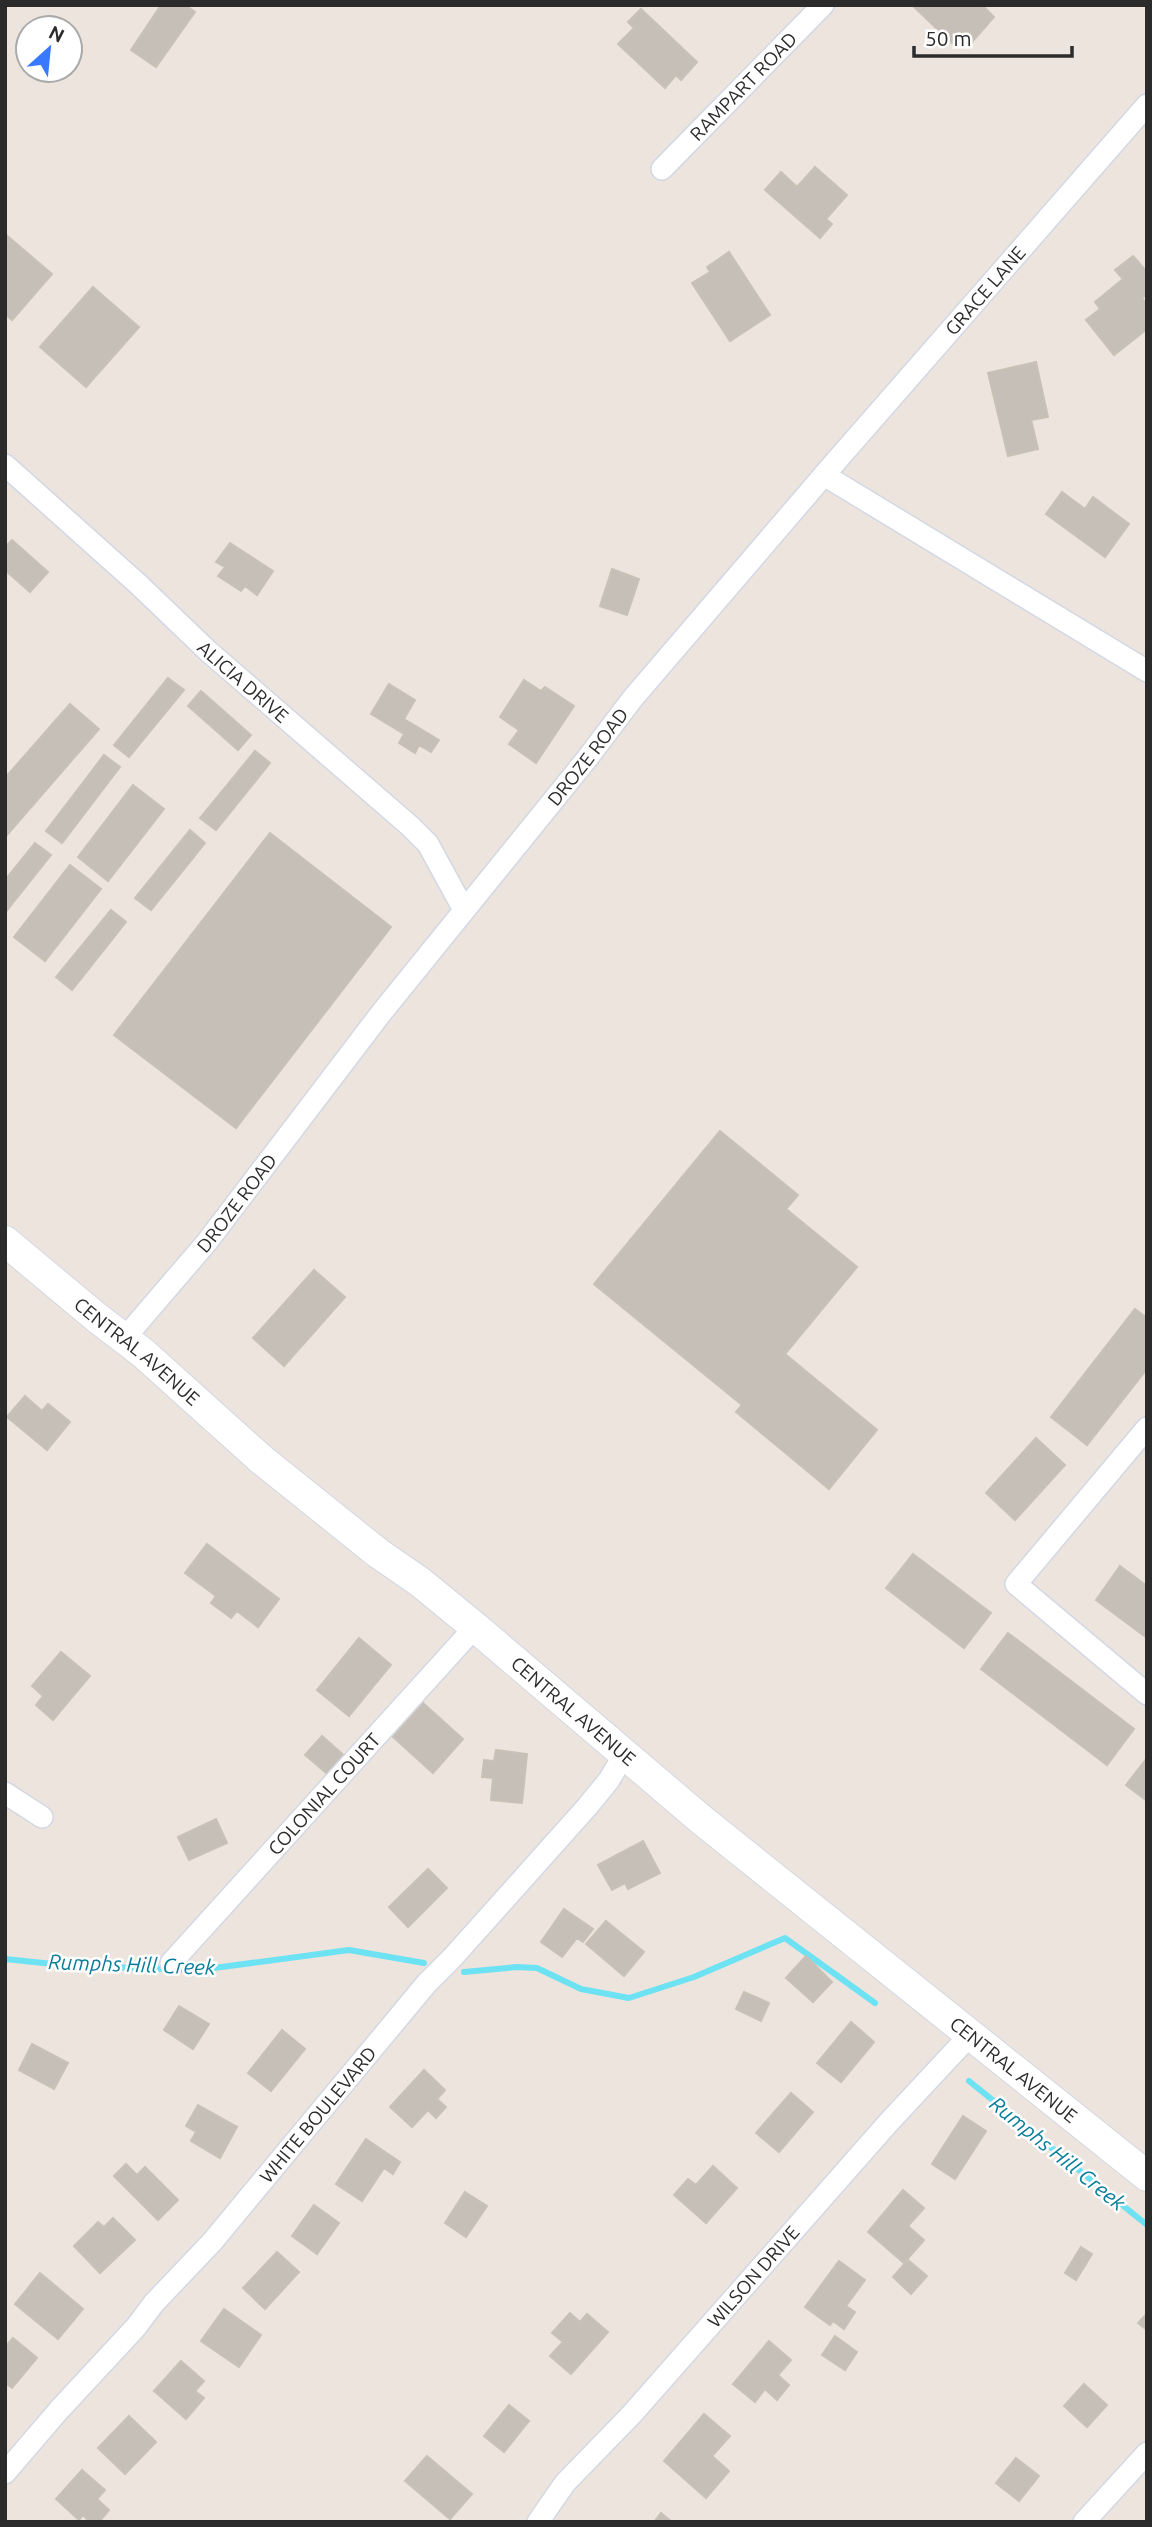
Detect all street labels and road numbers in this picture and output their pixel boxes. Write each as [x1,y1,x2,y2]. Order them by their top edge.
street label: RAMPART ROAD [685,27,801,145]
street label: GRACE LANE [940,242,1030,339]
street label: ALICIA DRIVE [193,636,293,727]
street label: DROZE ROAD [543,703,633,810]
street label: DROZE ROAD [192,1149,281,1257]
street label: CENTRAL AVENUE [70,1293,204,1410]
street label: CENTRAL AVENUE [507,1652,640,1770]
street label: COLONIAL COURT [263,1728,385,1859]
street label: CENTRAL AVENUE [946,2012,1082,2127]
street label: WHITE BOULEVARD [255,2042,381,2187]
street label: WILSON DRIVE [703,2221,804,2332]

